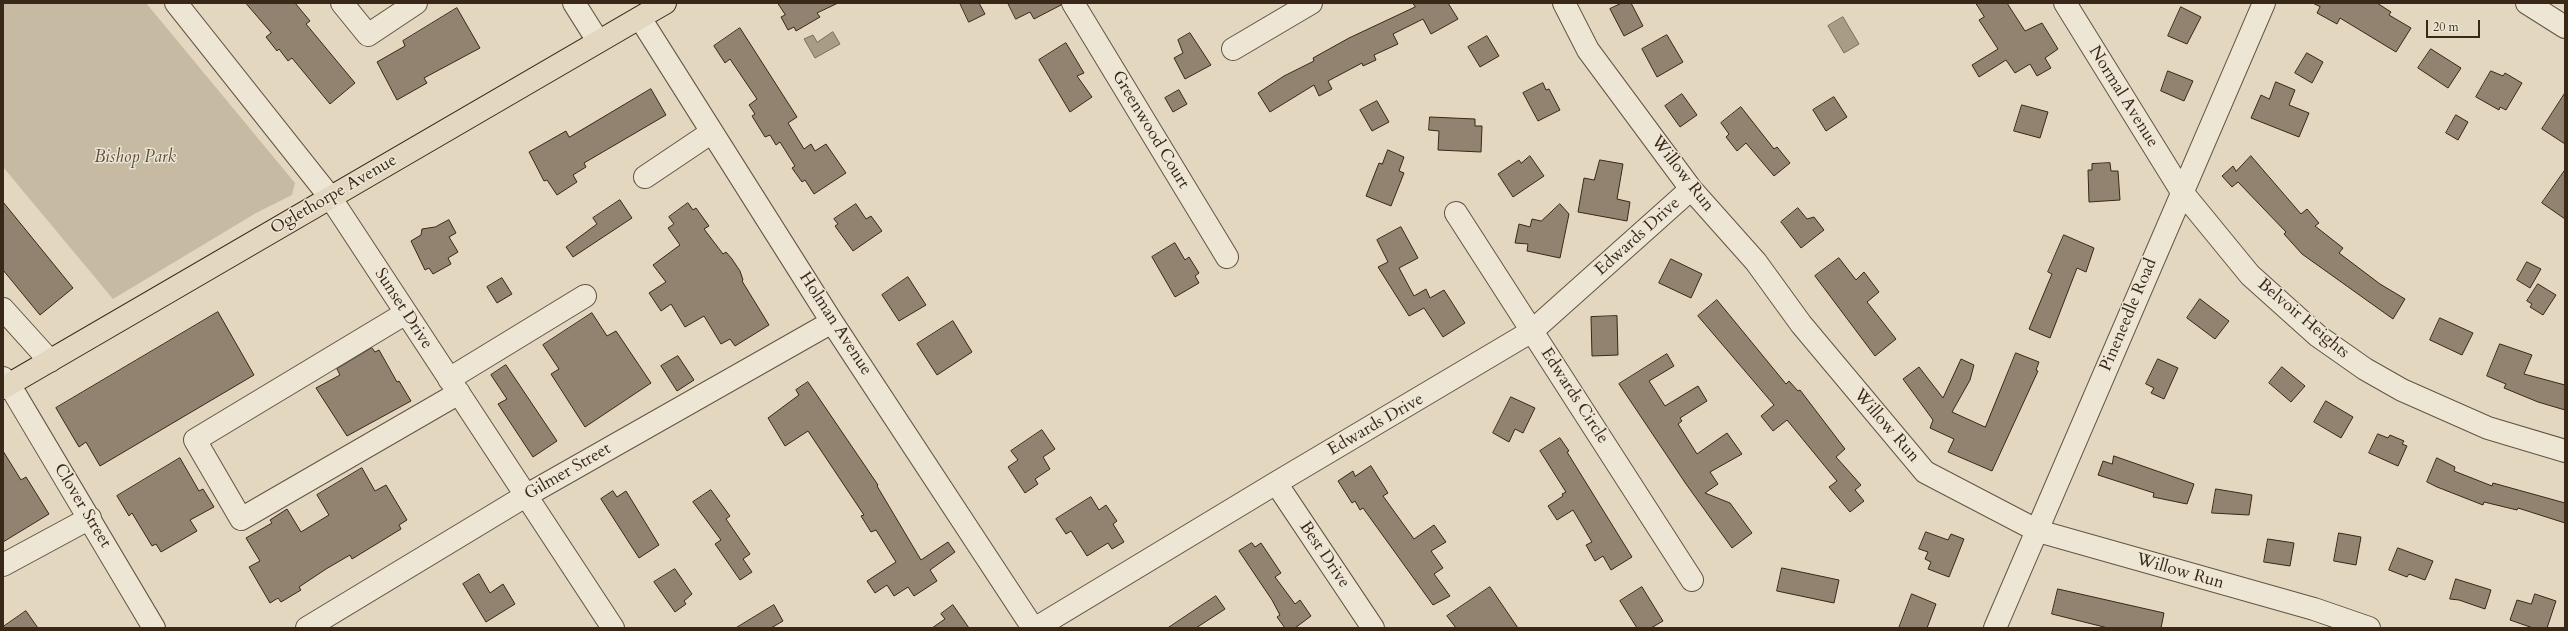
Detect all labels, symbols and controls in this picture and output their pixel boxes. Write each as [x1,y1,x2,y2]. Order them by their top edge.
scale bar [2428,12,2482,38]
text: 20 m [2433,19,2459,35]
street label: Normal Avenue [2084,43,2162,151]
street label: Greenwood Court [1107,68,1193,192]
street label: Willow Run [1646,132,1718,216]
park label: Bishop Park [94,148,176,168]
street label: Oglethorpe Avenue [267,150,401,240]
street label: Edwards Drive [1591,194,1685,280]
street label: Pineneedle Road [2096,256,2162,374]
street label: Sunset Drive [369,265,437,353]
street label: Holman Avenue [794,269,876,379]
street label: Belvoir Heights [2253,275,2353,363]
street label: Edwards Circle [1536,344,1612,448]
street label: Willow Run [1849,385,1923,467]
street label: Edwards Drive [1325,389,1427,461]
street label: Gilmer Street [521,439,615,505]
street label: Clover Street [49,460,115,552]
street label: Best Drive [1294,518,1354,592]
street label: Willow Run [2134,550,2226,594]

